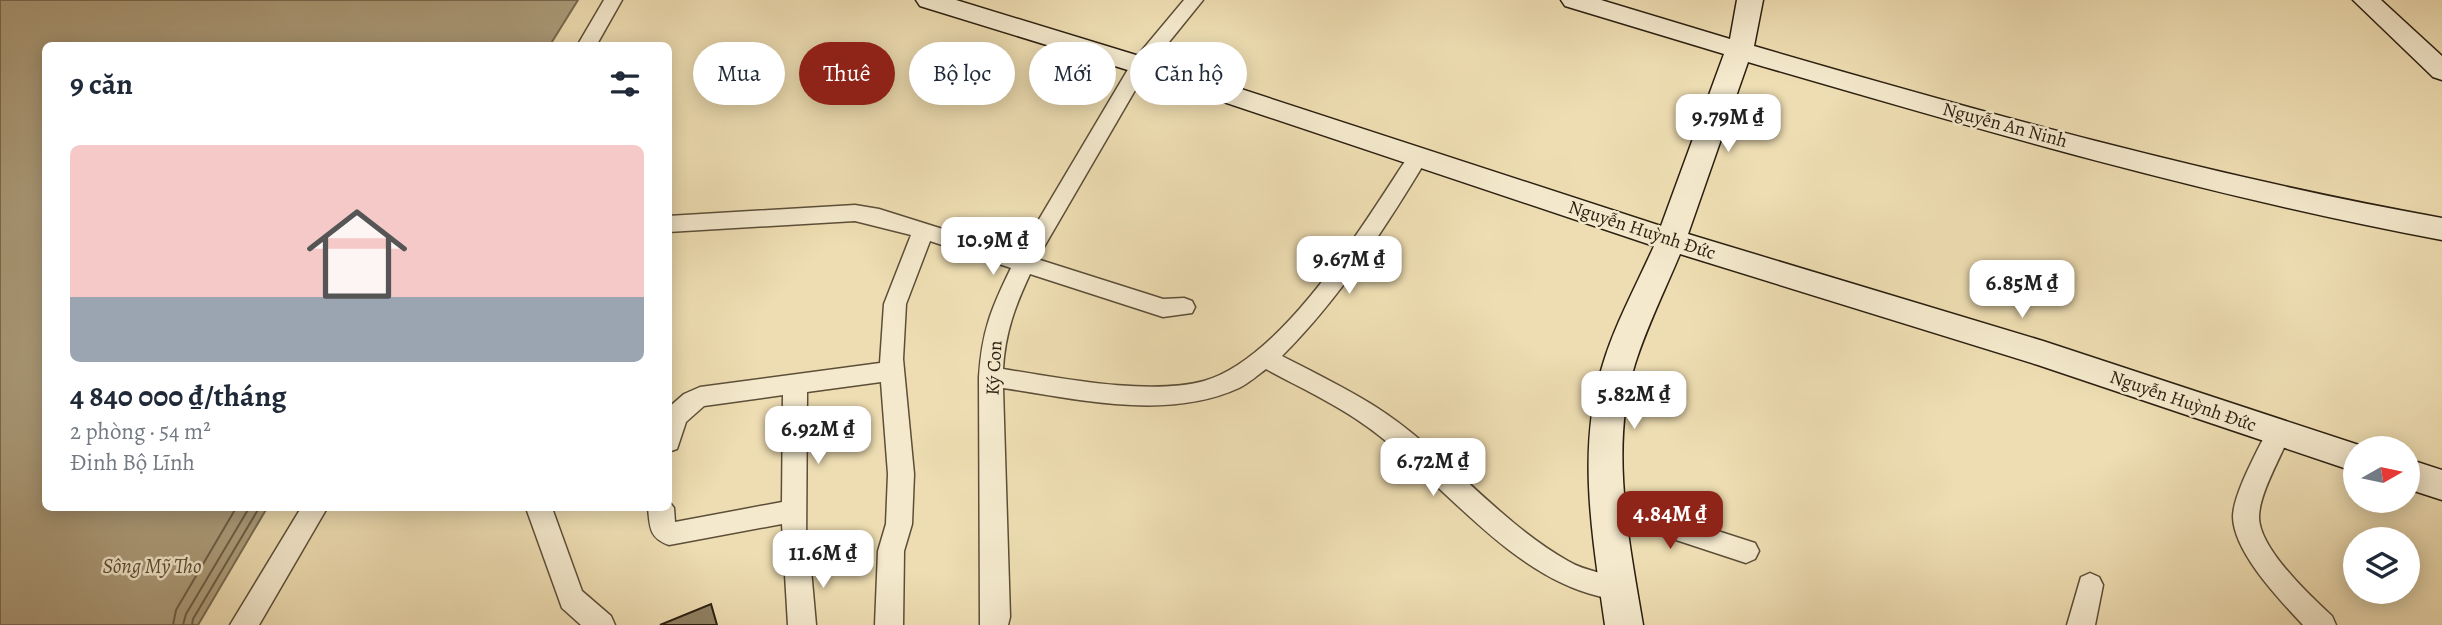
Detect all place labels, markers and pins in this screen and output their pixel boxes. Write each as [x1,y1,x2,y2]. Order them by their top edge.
pin: 9.79M ₫ [1663,94,1793,154]
pin: 10.9M ₫ [928,218,1058,277]
pin: 9.67M ₫ [1284,236,1414,296]
pin: 6.85M ₫ [1957,260,2087,320]
pin: 5.82M ₫ [1569,372,1699,431]
pin: 6.92M ₫ [753,406,883,466]
pin: 6.72M ₫ [1368,438,1498,498]
pin: 4.84M ₫ [1605,491,1735,551]
pin: 11.6M ₫ [758,530,888,590]

